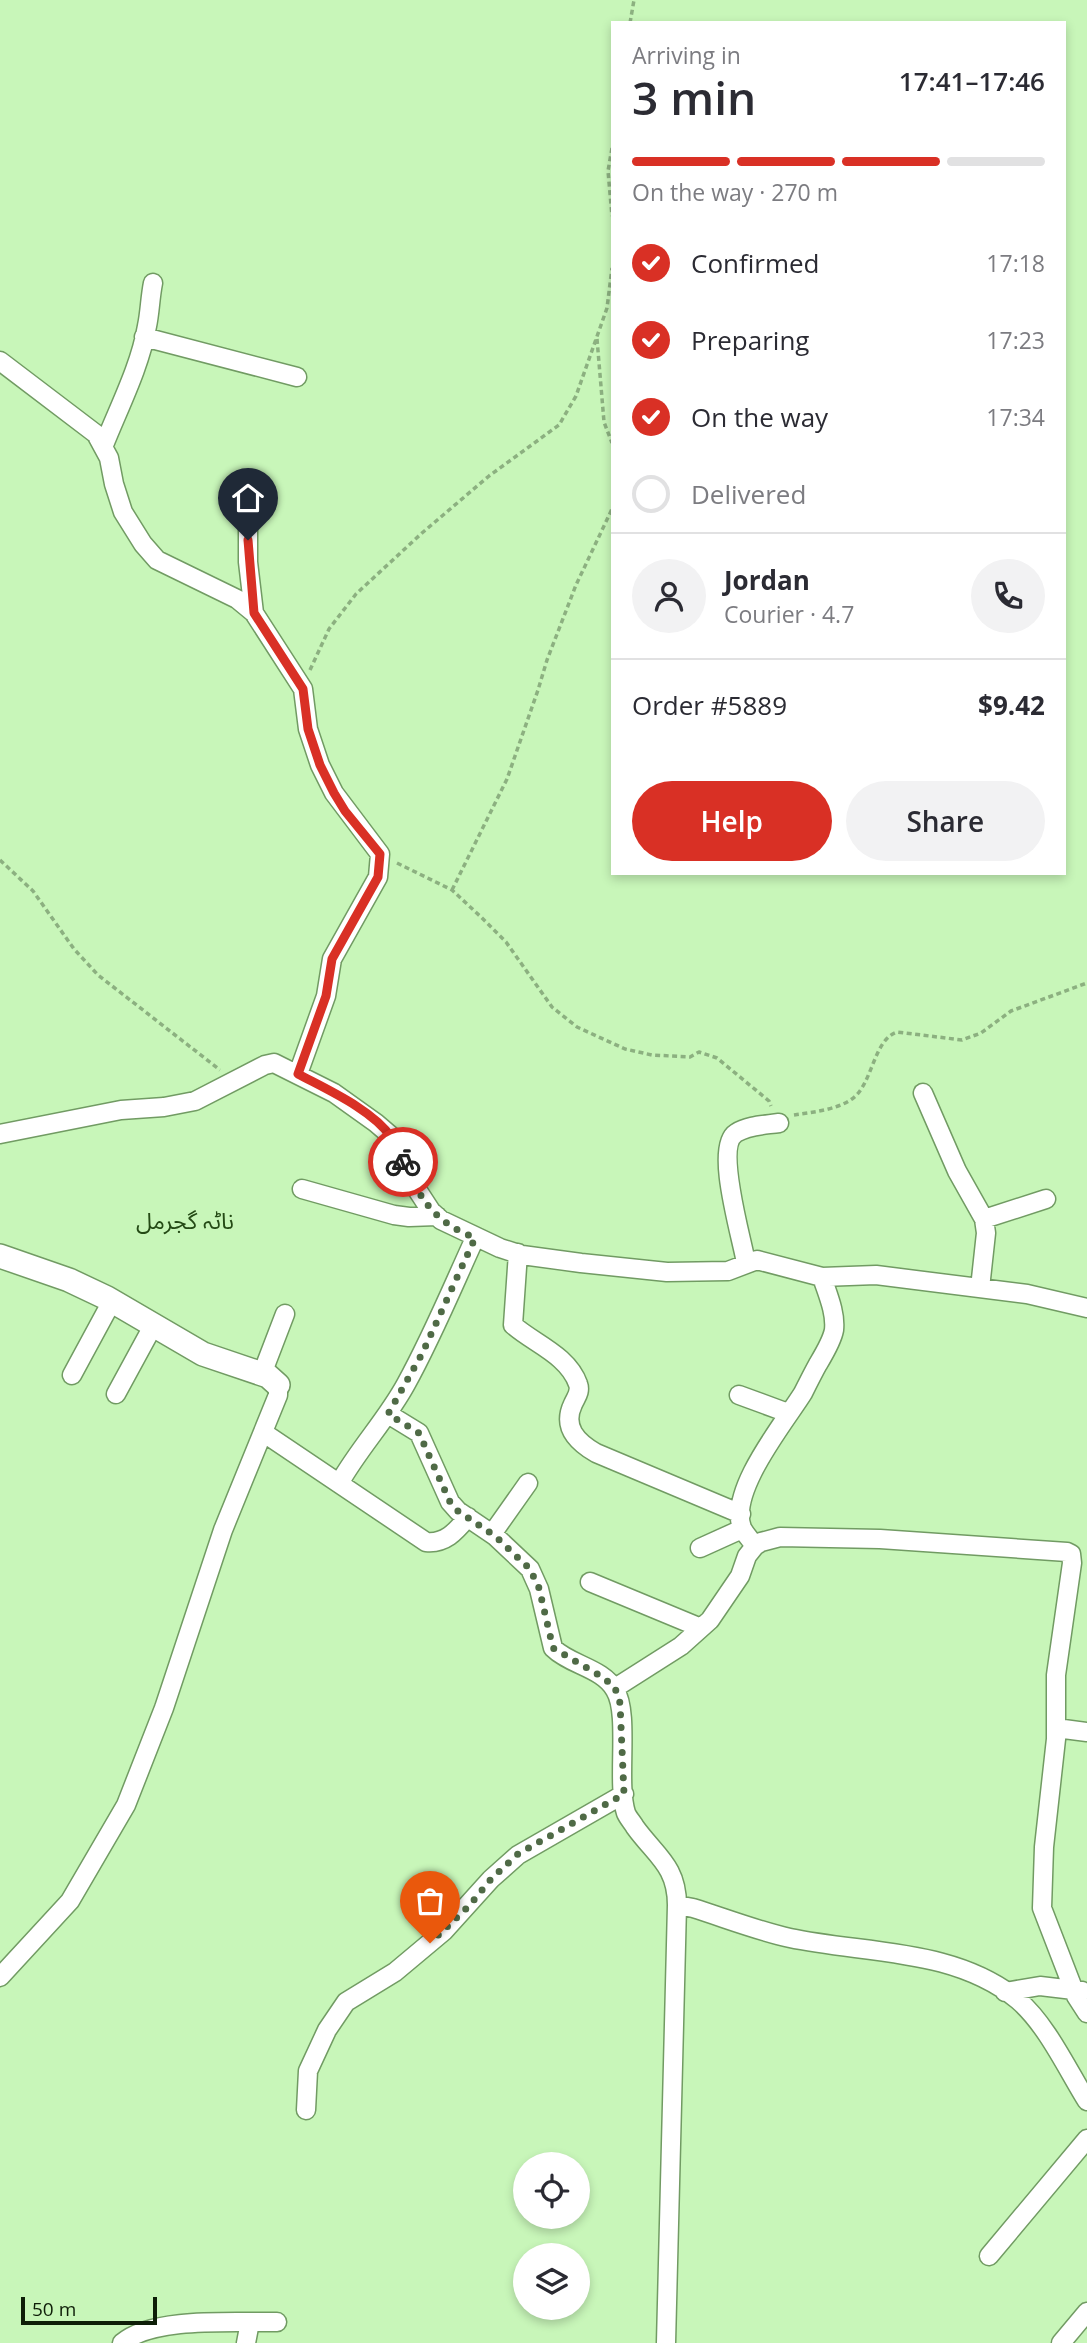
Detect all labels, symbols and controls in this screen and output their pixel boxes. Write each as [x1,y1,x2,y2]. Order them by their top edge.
text: Arriving in [632,39,741,71]
text: 17:41–17:46 [899,63,1045,99]
text: 3 min [632,66,756,128]
text: On the way · 270 m [632,176,838,208]
icon: check [632,244,670,282]
text: Confirmed [691,245,819,281]
text: 17:18 [986,247,1045,279]
icon: check [632,321,670,359]
text: Preparing [691,322,809,358]
text: 17:23 [986,324,1045,356]
icon: check [632,398,670,436]
text: On the way [691,399,828,435]
text: 17:34 [986,401,1045,433]
pin [218,468,278,540]
text: Delivered [691,476,806,512]
icon: home [229,479,267,517]
button: person [632,559,706,633]
button: phone [971,559,1045,633]
text: Jordan [724,562,810,598]
text: Courier · 4.7 [724,598,854,630]
text: Order #5889 [632,687,787,723]
text: $9.42 [978,687,1045,723]
button: Help [632,781,832,861]
button: Share [846,781,1045,861]
courier [368,1127,438,1197]
icon: bike [384,1143,422,1181]
district label: ناٹہ گجرمل [136,1204,234,1236]
pin [400,1871,460,1943]
icon: bag [411,1882,449,1920]
map controls [513,2152,590,2320]
button: locate [513,2152,590,2229]
button: layers [513,2243,590,2320]
scale bar [21,2294,158,2326]
text: 50 m [32,2296,76,2322]

